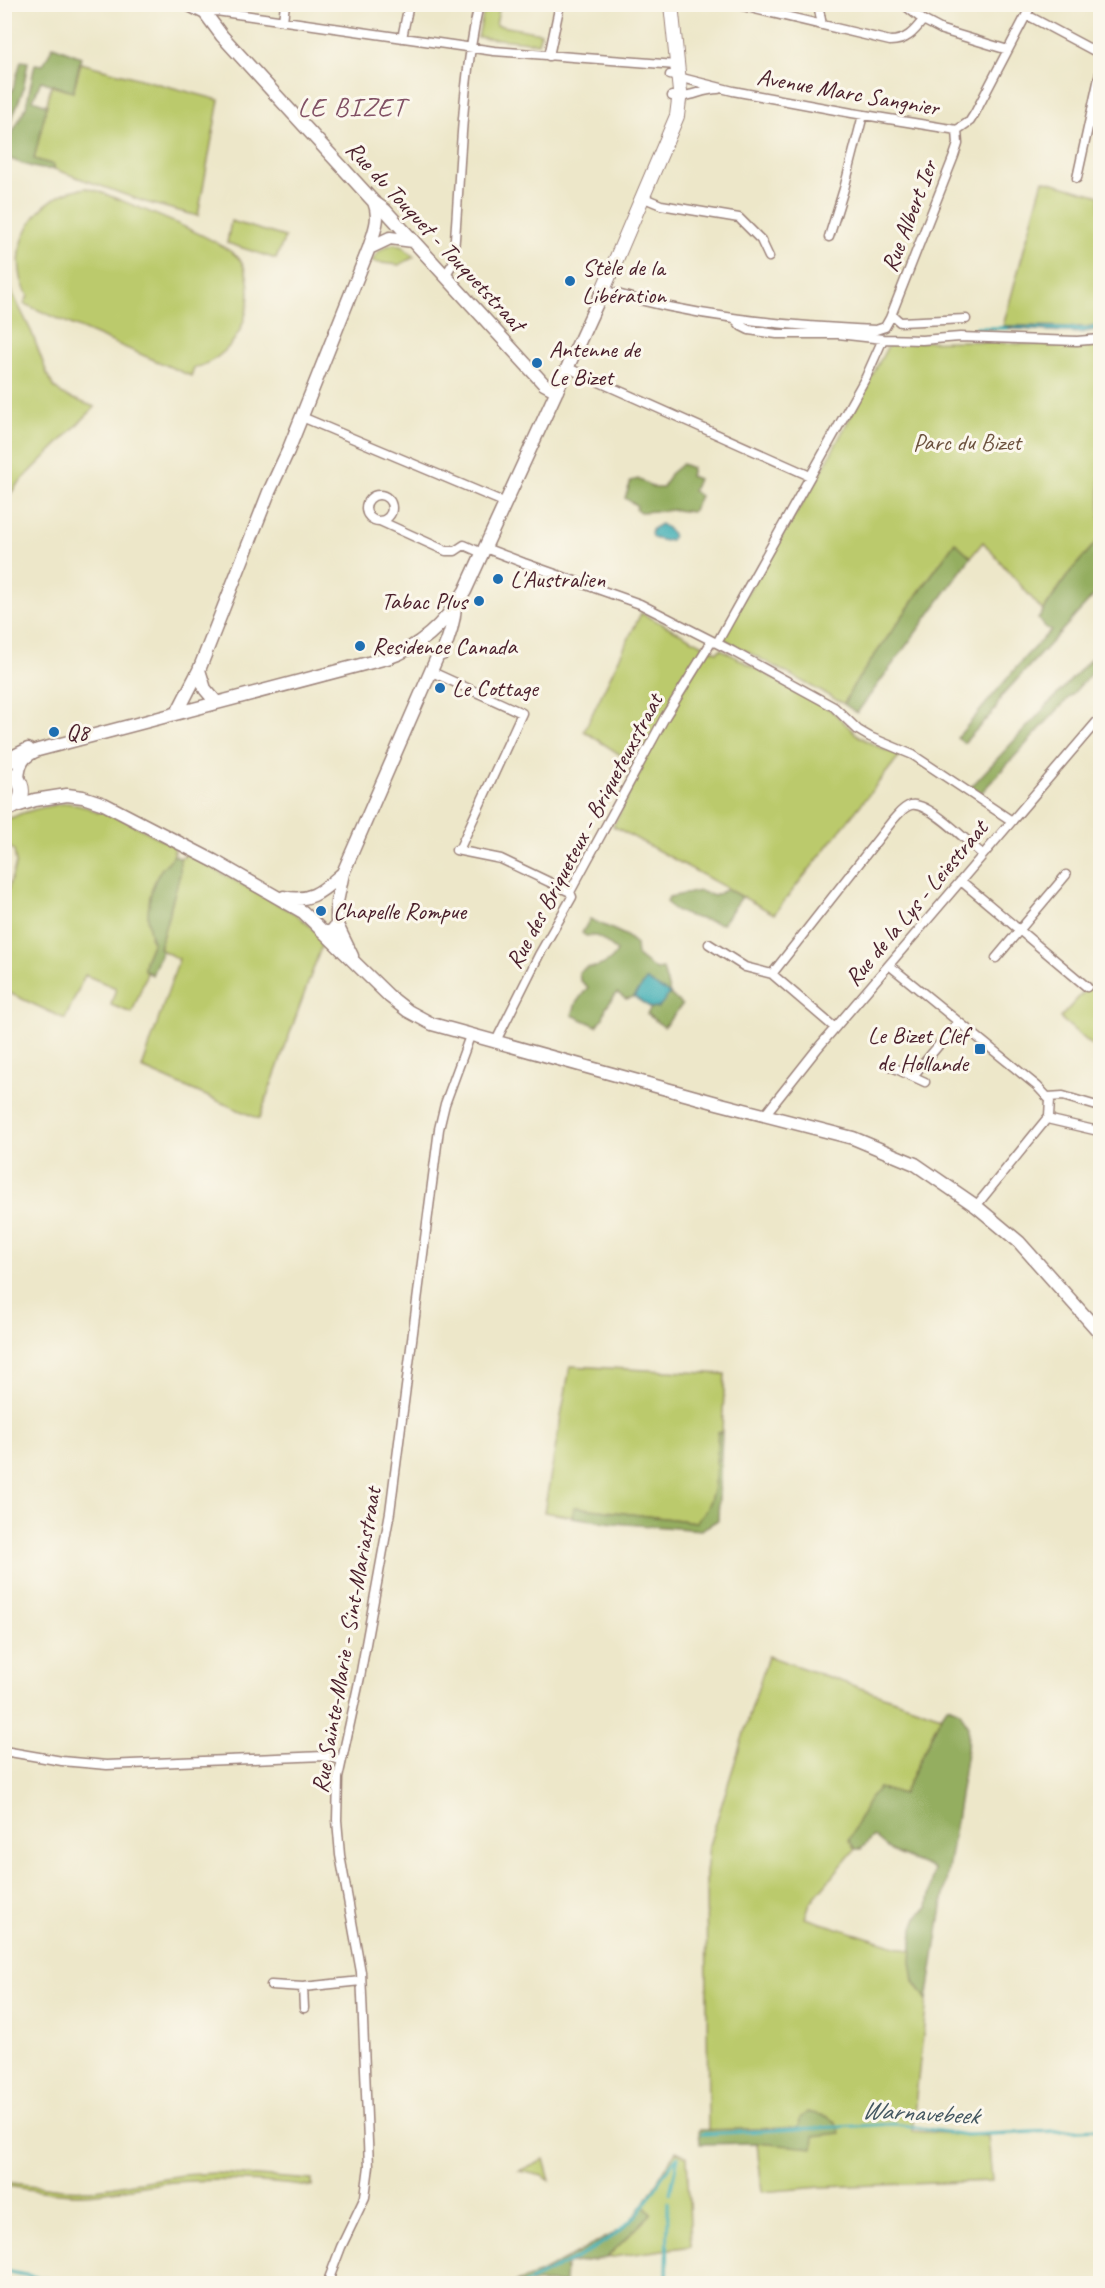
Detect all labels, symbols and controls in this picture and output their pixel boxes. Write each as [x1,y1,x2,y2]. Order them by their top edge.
street label: Avenue Marc Sangnier [755,61,944,123]
district label: LE BIZET [298,90,411,124]
street label: Rue du Touquet - Touquetstraat [340,134,534,340]
street label: Rue Albert Ier [874,154,945,276]
place label: Stèle de la Libération [582,252,667,310]
marker: Stèle de la Libération [563,274,577,288]
place label: Antenne de Le Bizet [549,334,642,392]
marker: Antenne de Le Bizet [530,356,544,370]
park label: Parc du Bizet [913,427,1023,457]
place label: L'Australien [510,564,605,594]
marker: L'Australien [491,572,505,586]
place label: Tabac Plus [381,586,470,616]
marker: Tabac Plus [472,594,486,608]
place label: Residence Canada [372,631,518,661]
marker: Residence Canada [353,639,367,653]
place label: Le Cottage [452,673,540,703]
marker: Le Cottage [433,681,447,695]
street label: Rue des Briqueteux - Briqueteuxstraat [499,687,670,974]
place label: Q8 [66,717,91,747]
marker: Q8 [47,725,61,739]
street label: Rue de la Lys - Leiestraat [838,812,995,992]
place label: Chapelle Rompue [333,896,468,926]
marker: Chapelle Rompue [314,904,328,918]
place label: Le Bizet Clef de Hollande [868,1020,973,1078]
marker: Le Bizet Clef de Hollande [973,1042,987,1056]
street label: Rue Sainte-Marie - Sint-Mariastraat [304,1483,388,1795]
water label: Warnavebeek [861,2093,983,2132]

